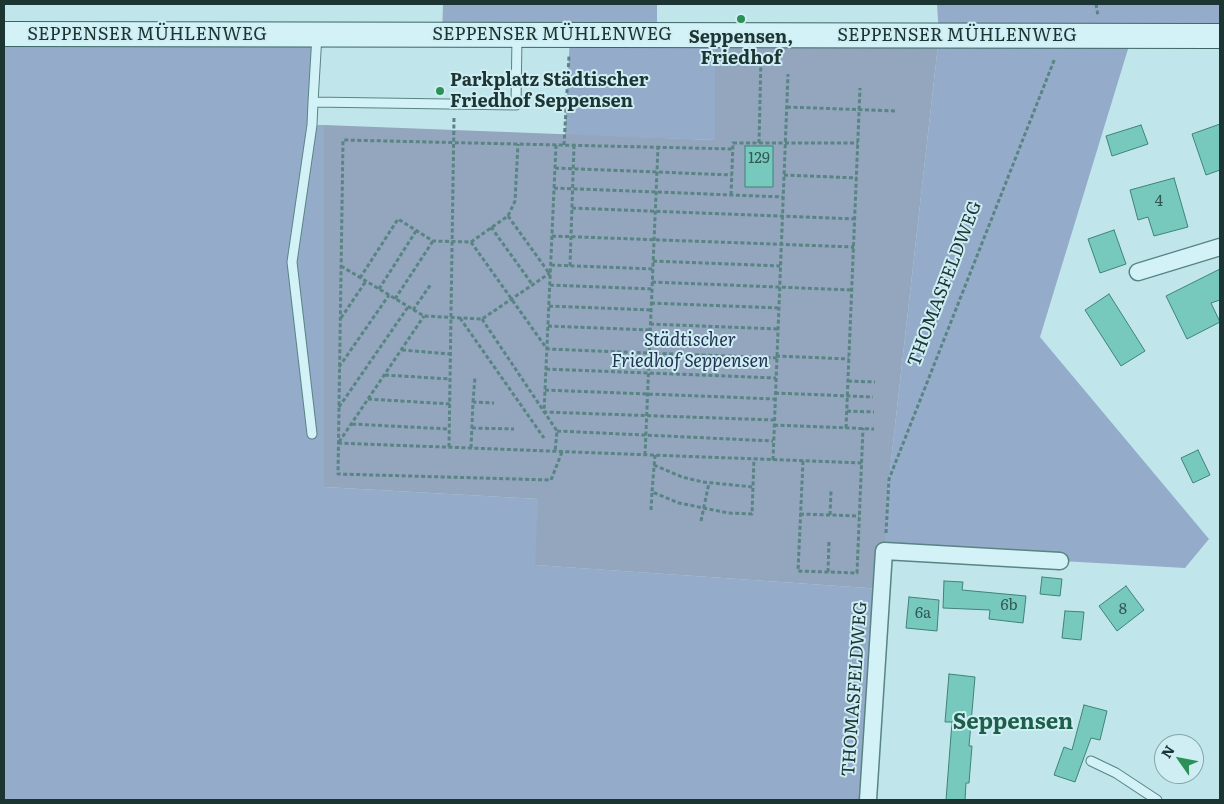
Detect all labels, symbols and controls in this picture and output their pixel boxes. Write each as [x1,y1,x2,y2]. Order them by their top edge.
marker: Seppensen, Friedhof [735,13,747,25]
street label: SEPPENSER MÜHLENWEG [27,24,267,46]
street label: SEPPENSER MÜHLENWEG [432,24,672,46]
street label: SEPPENSER MÜHLENWEG [837,25,1077,47]
place label: Seppensen, Friedhof [689,27,793,70]
place label: Parkplatz Städtischer Friedhof Seppensen [450,70,648,112]
marker: Parkplatz Städtischer Friedhof Seppensen [434,85,446,97]
house number: 129 [748,150,770,168]
house number: 4 [1155,193,1163,211]
street label: THOMASFELDWEG [903,198,987,370]
park label: Städtischer Friedhof Seppensen [611,330,769,372]
house number: 6b [1000,597,1018,615]
street label: THOMASFELDWEG [838,601,872,777]
house number: 8 [1119,601,1127,619]
house number: 6a [915,605,931,623]
district label: Seppensen [953,710,1073,736]
north arrow [1154,734,1204,784]
text: N [1156,741,1179,762]

